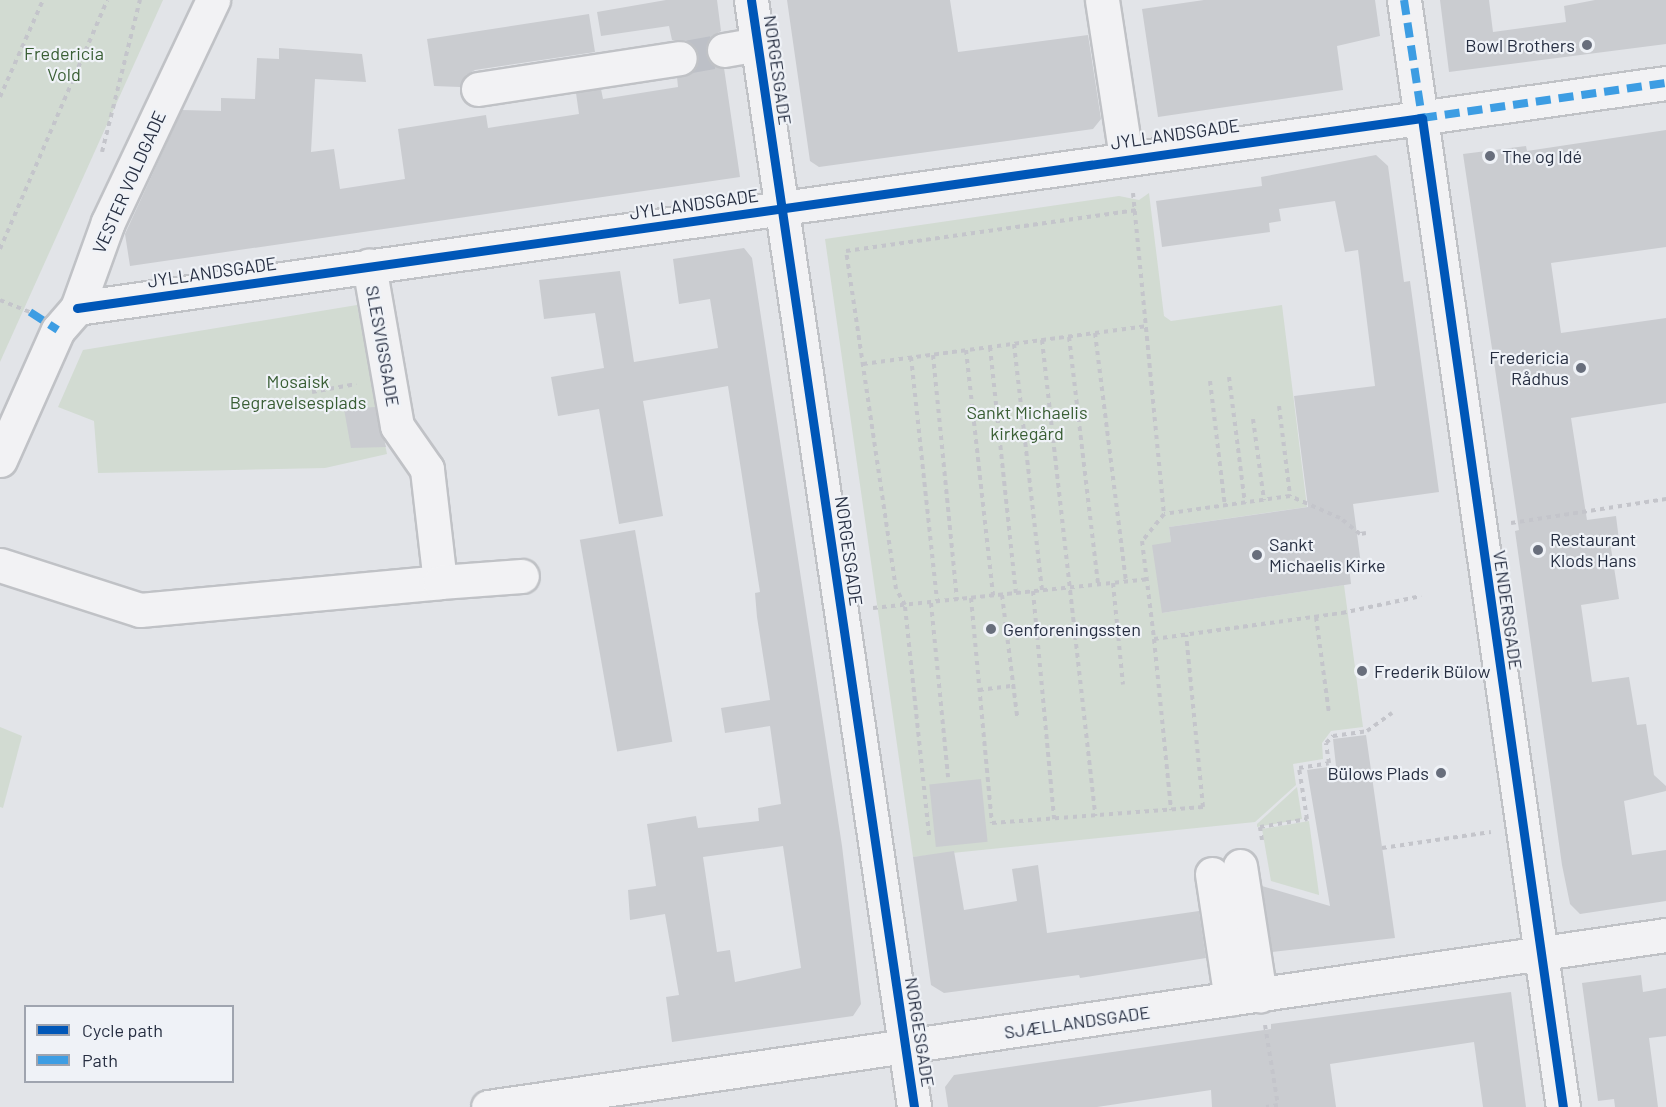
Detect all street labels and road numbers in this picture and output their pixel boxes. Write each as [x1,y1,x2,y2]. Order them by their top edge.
street label: NORGESGADE [760,14,796,126]
street label: VESTER VOLDGADE [88,107,170,257]
street label: JYLLANDSGADE [1109,114,1241,154]
street label: JYLLANDSGADE [628,184,760,224]
street label: JYLLANDSGADE [146,252,278,292]
street label: SLESVIGSGADE [362,284,404,408]
street label: NORGESGADE [831,495,867,607]
street label: VENDERSGADE [1489,549,1527,671]
street label: NORGESGADE [901,976,939,1088]
street label: SJÆLLANDSGADE [1003,1001,1151,1043]

